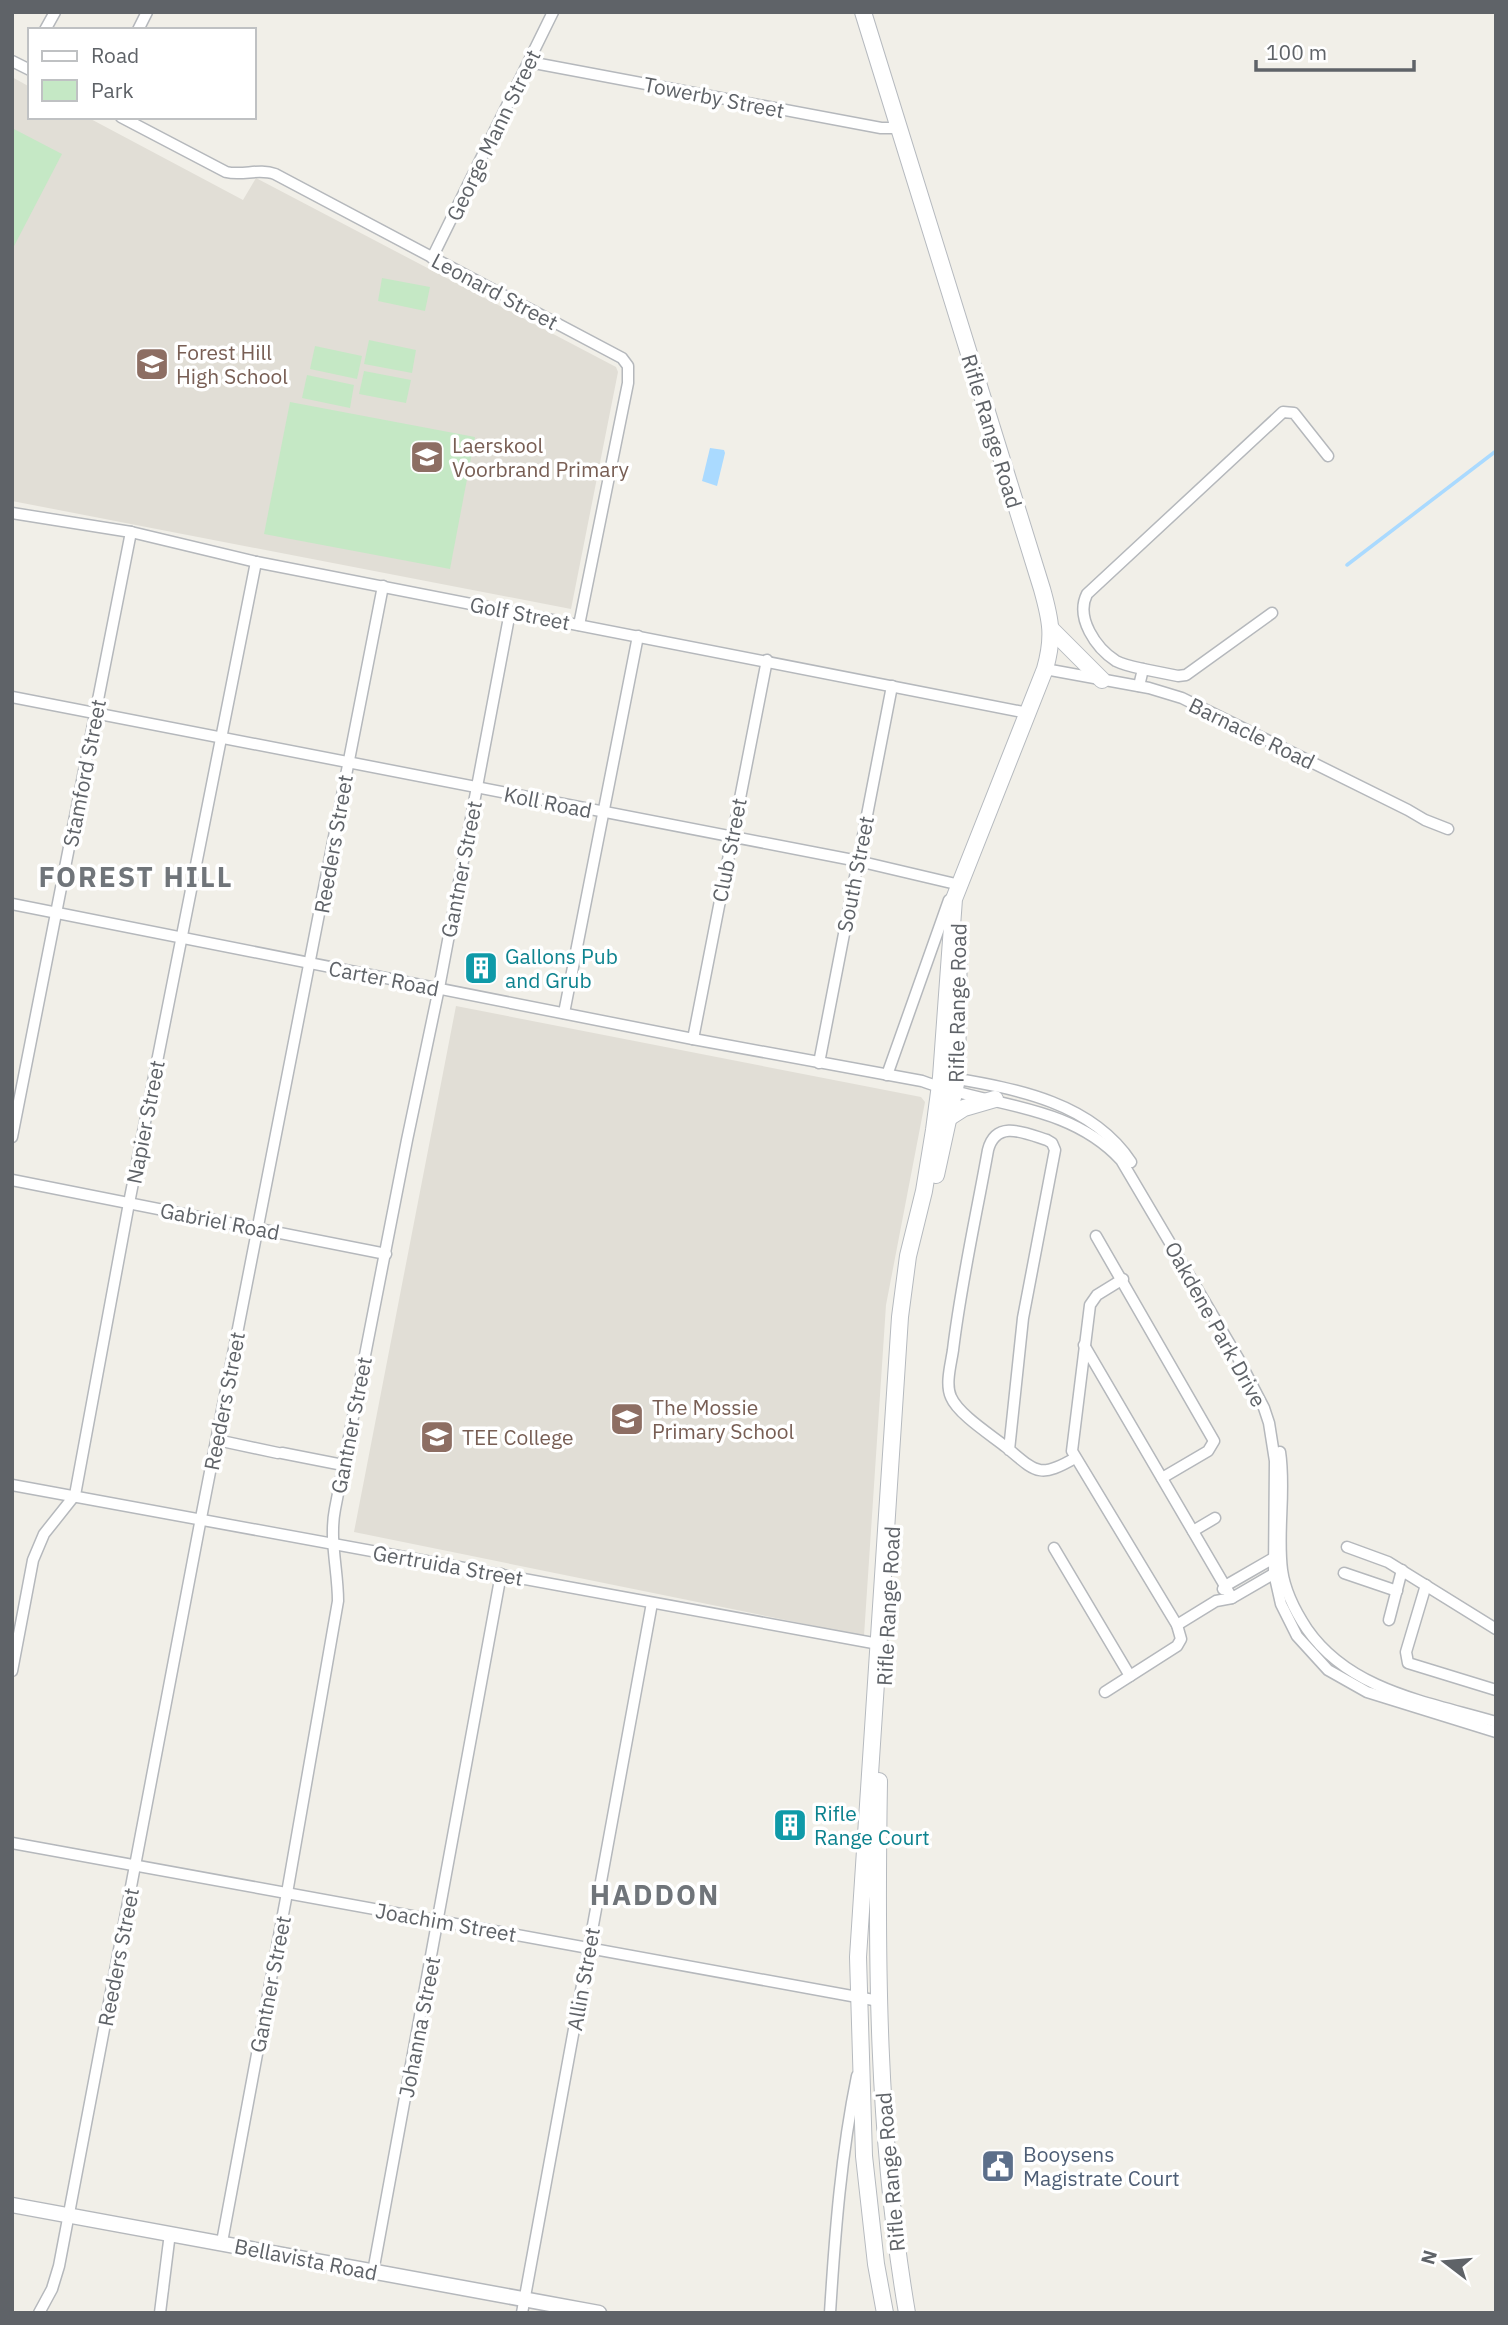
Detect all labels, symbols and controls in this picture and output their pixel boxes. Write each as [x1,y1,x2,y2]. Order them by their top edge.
legend [28,28,256,119]
scale bar [1256,28,1414,72]
text: 100 m [1266,38,1327,66]
text: Road [91,41,139,69]
street label: George Mann Street [439,45,547,225]
street label: Towerby Street [641,70,787,124]
text: Park [91,76,134,104]
street label: Leonard Street [427,246,563,336]
place label: Forest Hill High School [176,338,288,390]
school or university icon: Forest Hill High School [133,345,171,383]
street label: Rifle Range Road [955,350,1029,512]
place label: Laerskool Voorbrand Primary [452,431,629,483]
school or university icon: Laerskool Voorbrand Primary [408,438,446,476]
street label: Golf Street [468,590,572,636]
street label: Barnacle Road [1184,690,1320,776]
street label: Stamford Street [56,697,112,849]
street label: Reeders Street [307,772,359,916]
street label: Koll Road [502,780,594,824]
street label: Club Street [705,796,753,904]
street label: Gantner Street [434,798,488,940]
street label: South Street [830,814,880,934]
district label: FOREST HILL [38,858,234,895]
street label: Rifle Range Road [942,923,972,1083]
place label: Gallons Pub and Grub [505,942,618,994]
building icon: Gallons Pub and Grub [462,949,500,987]
street label: Carter Road [326,954,442,1002]
street label: Napier Street [119,1058,171,1186]
street label: Gabriel Road [158,1196,282,1246]
street label: Oakdene Park Drive [1159,1236,1273,1412]
street label: Reeders Street [197,1329,251,1473]
street label: Gantner Street [324,1354,378,1496]
place label: The Mossie Primary School [652,1393,795,1445]
school or university icon: The Mossie Primary School [608,1400,646,1438]
school or university icon: TEE College [418,1418,456,1456]
place label: TEE College [462,1423,574,1451]
street label: Rifle Range Road [870,1525,906,1687]
street label: Gertruida Street [371,1538,525,1592]
place label: Rifle Range Court [814,1799,930,1851]
building icon: Rifle Range Court [771,1806,809,1844]
district label: HADDON [590,1876,720,1913]
street label: Reeders Street [91,1885,145,2029]
street label: Joachim Street [373,1896,519,1948]
street label: Gantner Street [243,1913,297,2055]
street label: Allin Street [560,1925,606,2033]
street label: Johanna Street [392,1954,446,2100]
street label: Rifle Range Road [869,2091,911,2253]
place label: Booysens Magistrate Court [1023,2140,1180,2192]
public building icon: Booysens Magistrate Court [979,2147,1017,2185]
north arrow [1410,2227,1480,2297]
street label: Bellavista Road [232,2231,380,2287]
text: N [1415,2247,1442,2267]

